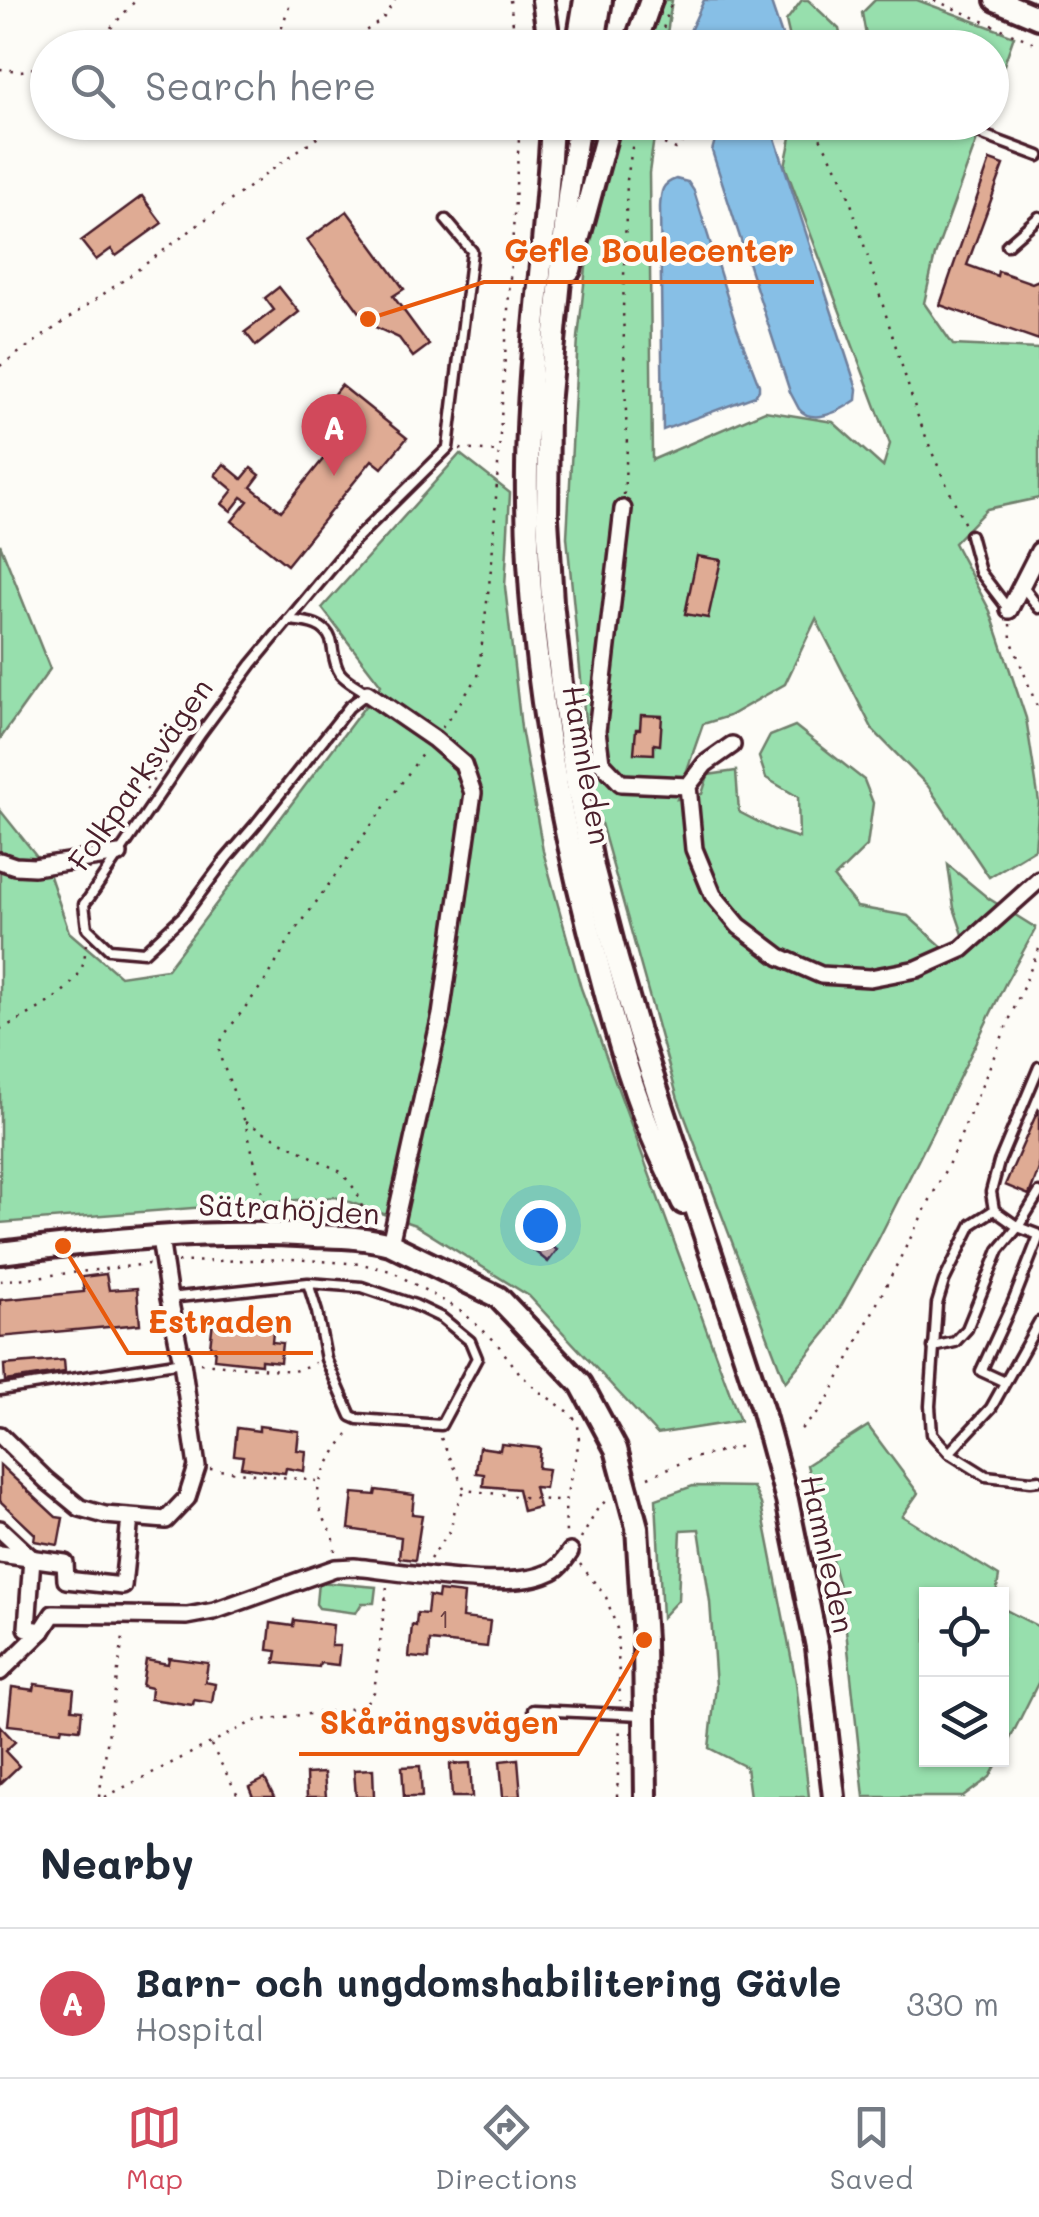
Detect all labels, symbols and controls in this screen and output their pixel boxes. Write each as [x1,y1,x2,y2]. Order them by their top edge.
search box [30,30,1009,140]
icon: search [65,58,120,113]
text: Search here [145,60,376,110]
callout: Gefle Boulecenter [484,220,814,282]
text: Gefle Boulecenter [504,228,794,270]
pin: A [302,394,366,476]
street label: Folkparksvägen [58,670,221,878]
street label: Hamnleden [554,682,622,847]
street label: Sätrahöjden [197,1183,381,1233]
your location [515,1200,566,1251]
callout: Estraden [128,1291,313,1353]
text: Estraden [148,1299,292,1341]
street label: Hamnleden [793,1471,865,1636]
map controls [919,1587,1009,1767]
button: locate [919,1587,1009,1677]
house number: 1 [438,1602,450,1634]
button: layers [919,1677,1009,1767]
callout: Skårängsvägen [299,1692,578,1754]
text: Skårängsvägen [319,1700,559,1742]
text: Nearby [40,1835,194,1890]
text: Barn- och ungdomshabilitering Gävle [135,1957,841,2007]
text: A [61,1982,84,2024]
text: 330 m [906,1982,999,2024]
text: Hospital [135,2007,264,2049]
tab: Map [126,2100,183,2196]
tab: Directions [435,2100,578,2196]
tab: Saved [830,2100,913,2196]

